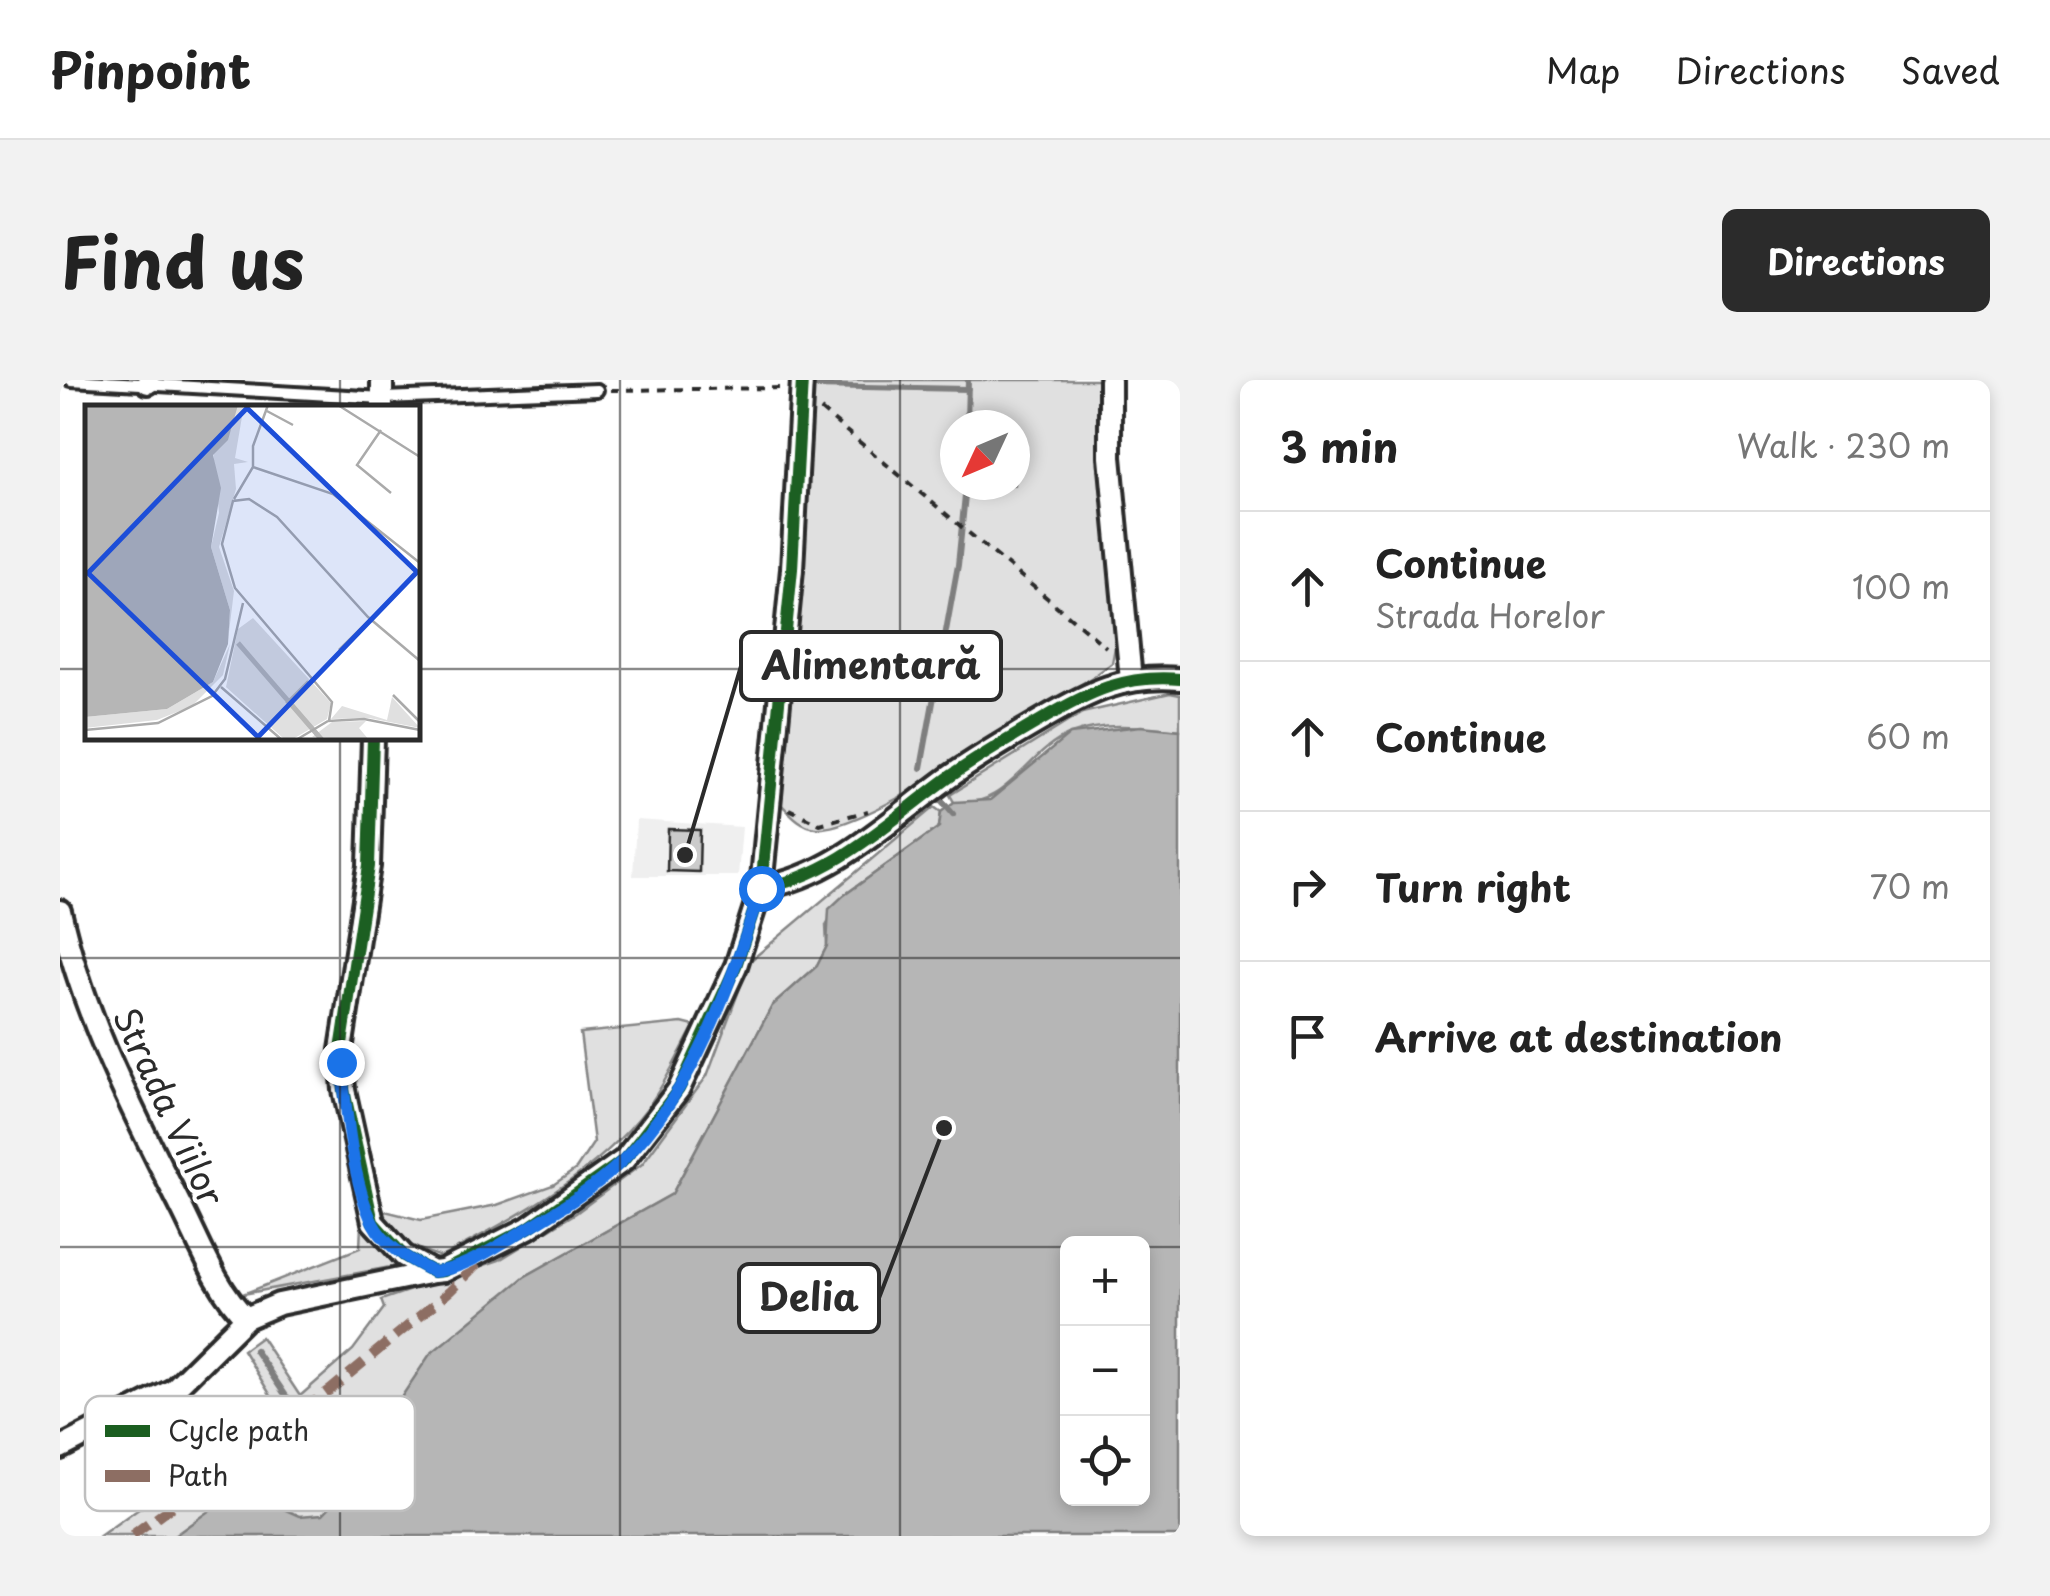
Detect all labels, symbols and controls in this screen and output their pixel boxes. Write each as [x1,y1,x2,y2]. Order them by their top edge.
text: Pinpoint [50,33,251,105]
text: Map [1546,43,1620,96]
text: Directions [1675,43,1846,96]
text: Saved [1901,43,2000,96]
text: Find us [60,207,305,313]
button: Directions [1722,209,1990,312]
inset map [85,405,420,740]
north arrow [940,410,1030,500]
text: 3 min [1280,414,1398,477]
text: Walk · 230 m [1737,421,1950,469]
text: Continue [1375,534,1546,591]
icon: ahead [1280,559,1335,614]
text: 100 m [1852,562,1950,610]
text: Strada Horelor [1375,591,1605,639]
callout: Alimentară [741,632,1001,700]
text: Alimentară [760,635,981,692]
text: Continue [1375,708,1546,765]
icon: ahead [1280,709,1335,764]
text: 60 m [1866,712,1950,760]
text: Turn right [1375,858,1571,915]
icon: right [1280,859,1335,914]
text: 70 m [1870,862,1950,910]
route start [739,866,785,912]
street label: Strada Viilor [101,998,239,1215]
text: Arrive at destination [1375,1008,1783,1065]
icon: arrive [1280,1009,1335,1064]
route end [319,1040,365,1086]
map controls [1060,1236,1150,1506]
button: + [1060,1236,1150,1326]
callout: Delia [739,1264,879,1332]
text: Delia [759,1267,859,1324]
button: − [1060,1326,1150,1416]
legend [85,1396,415,1511]
text: Cycle path [168,1408,309,1451]
button: locate [1060,1416,1150,1506]
text: Path [168,1453,228,1496]

